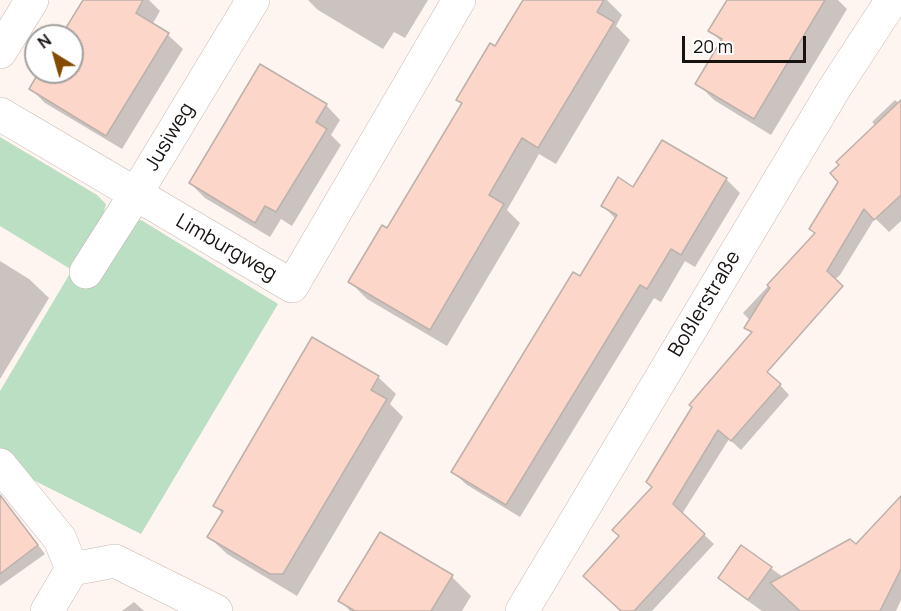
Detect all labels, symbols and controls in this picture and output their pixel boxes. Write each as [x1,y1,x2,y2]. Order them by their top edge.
north arrow [24,24,84,84]
scale bar [685,24,810,62]
text: N [33,29,56,53]
text: 20 m [693,34,733,58]
street label: Jusiweg [140,99,200,175]
street label: Limburgweg [171,209,281,287]
street label: Boßlerstraße [664,247,746,361]

